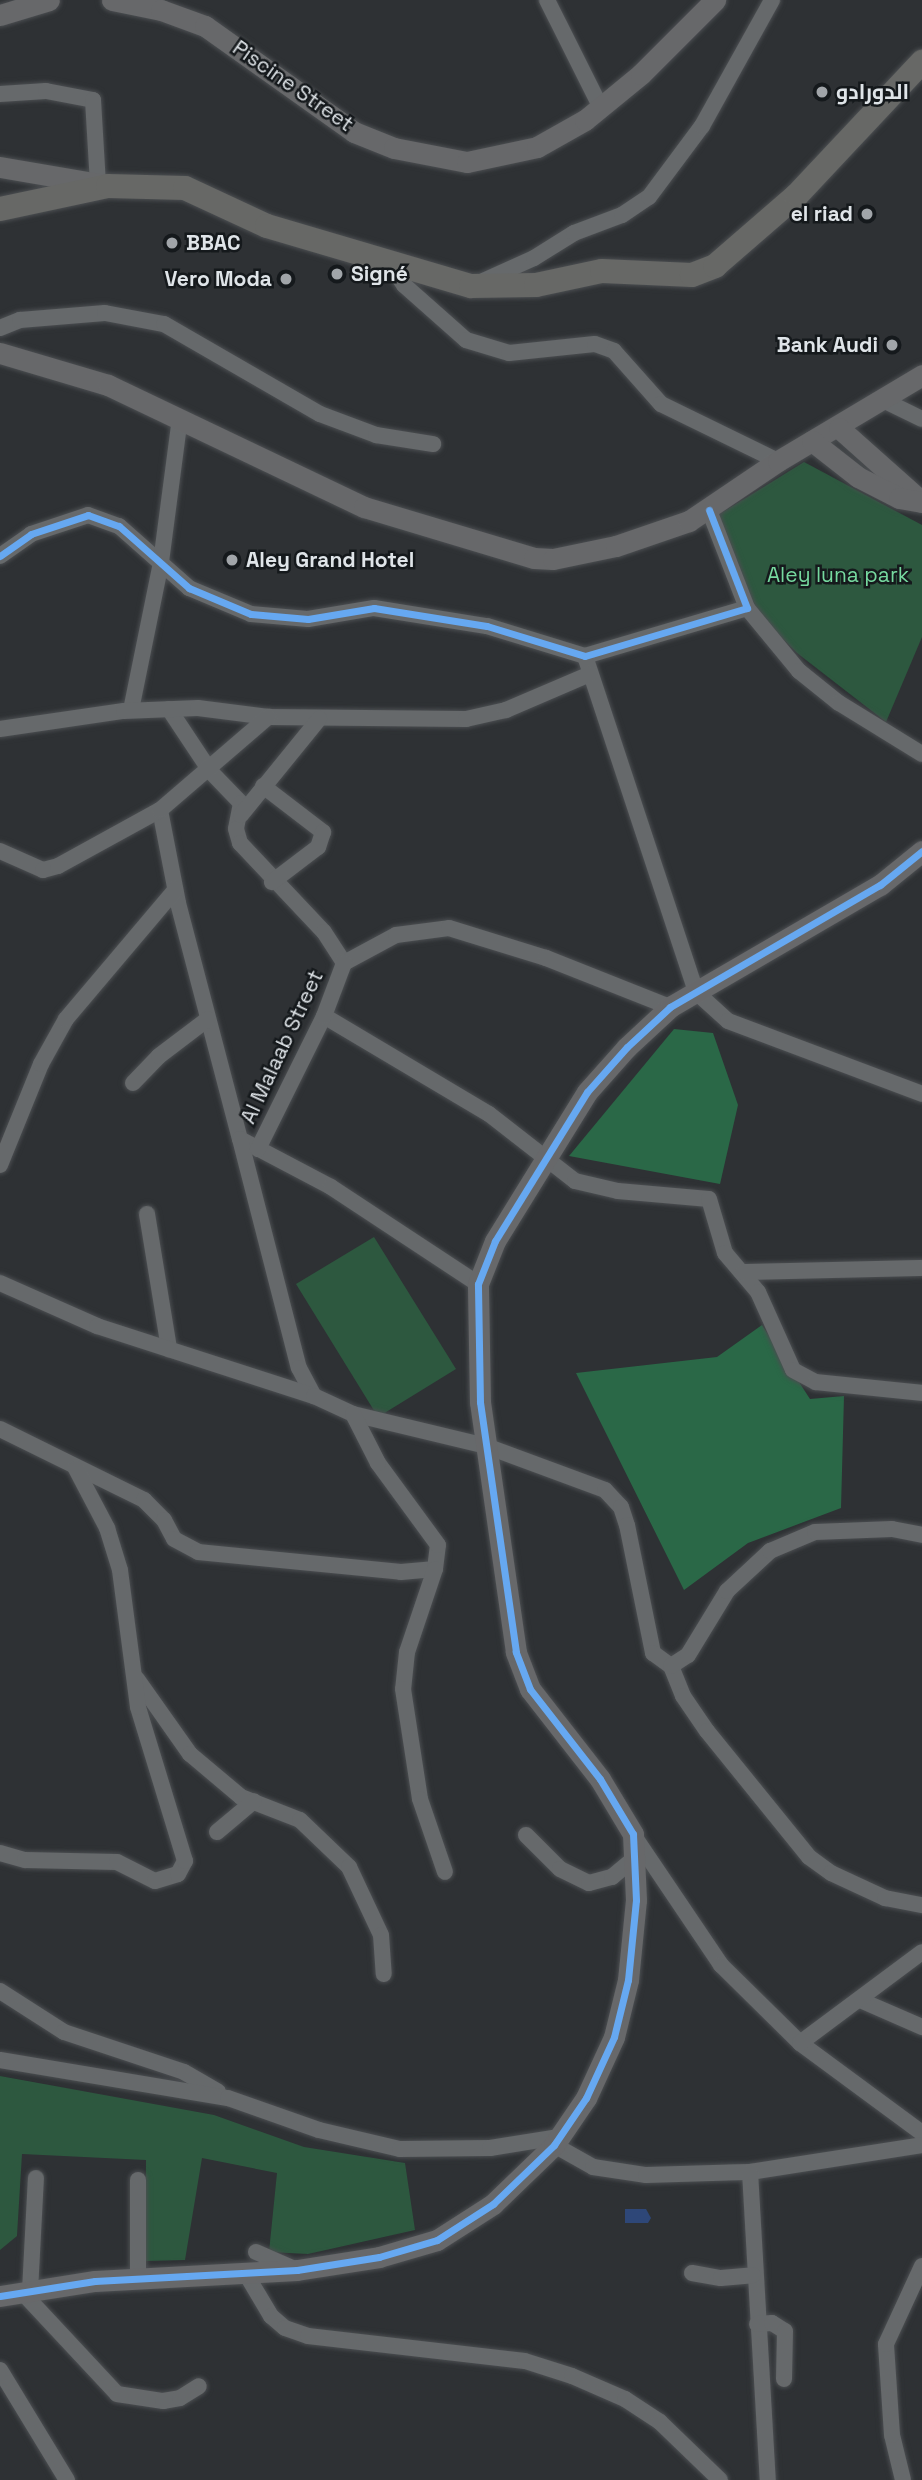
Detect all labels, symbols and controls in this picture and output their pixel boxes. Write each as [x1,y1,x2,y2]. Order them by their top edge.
street label: Piscine Street [228,35,358,137]
place label: الدورادو [836,79,909,105]
marker: الدورادو [814,84,830,100]
place label: el riad [791,201,853,227]
marker: el riad [859,206,875,222]
place label: BBAC [186,230,240,256]
marker: BBAC [164,235,180,251]
place label: Signé [351,261,408,287]
place label: Vero Moda [165,266,272,292]
marker: Signé [329,266,345,282]
marker: Vero Moda [278,271,294,287]
place label: Bank Audi [777,332,878,358]
marker: Bank Audi [884,337,900,353]
place label: Aley Grand Hotel [246,547,414,573]
marker: Aley Grand Hotel [224,552,240,568]
park label: Aley luna park [767,562,909,588]
street label: Al Malaab Street [235,966,329,1128]

